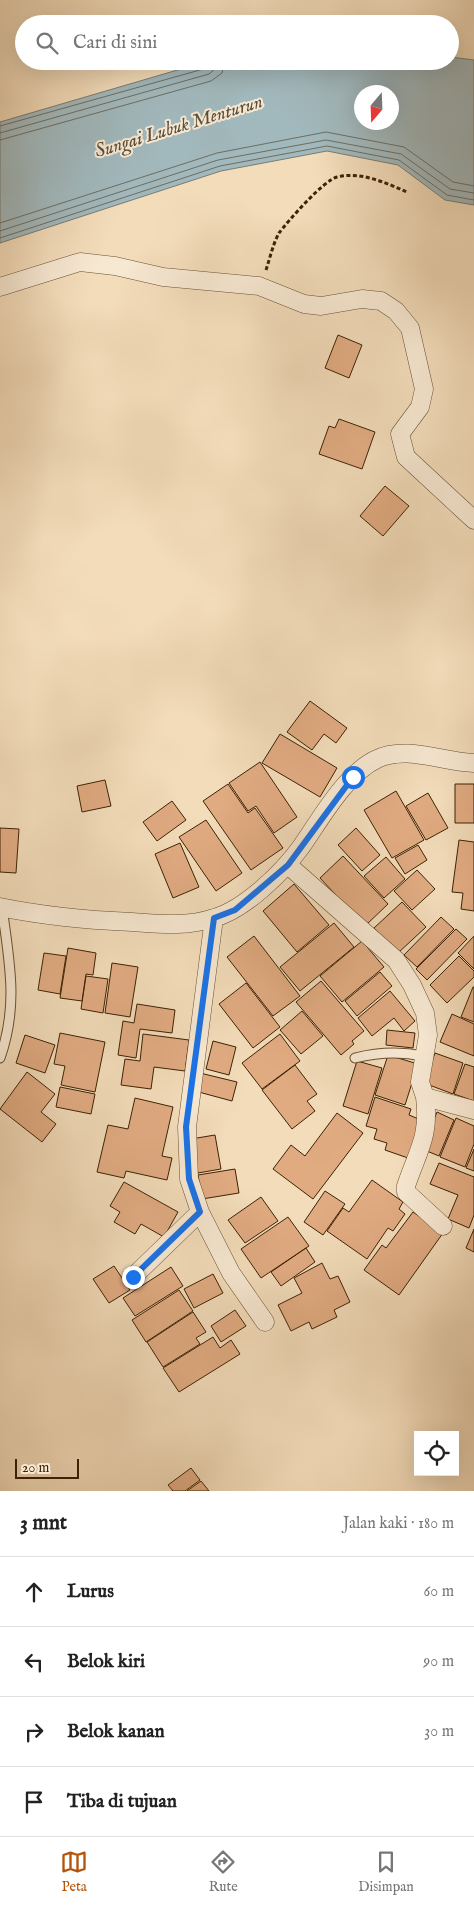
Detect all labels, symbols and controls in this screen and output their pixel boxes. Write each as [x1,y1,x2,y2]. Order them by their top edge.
search box [15,15,459,70]
icon: search [33,29,61,57]
text: Cari di sini [73,31,157,55]
north arrow [354,85,399,130]
water label: Sungai Lubuk Menturun [92,90,266,164]
route start [342,766,365,789]
route end [122,1266,145,1289]
map controls [414,1431,459,1476]
button: locate [414,1431,459,1476]
scale bar [15,1456,79,1479]
text: 20 m [22,1459,49,1477]
text: 3 mnt [20,1510,67,1537]
text: Jalan kaki · 180 m [343,1514,454,1534]
icon: ahead [20,1578,48,1606]
text: Lurus [67,1580,114,1604]
text: 60 m [424,1582,454,1602]
icon: left [20,1648,48,1676]
text: Belok kiri [67,1650,145,1674]
text: 90 m [423,1652,454,1672]
icon: right [20,1718,48,1746]
text: Belok kanan [67,1720,165,1744]
text: 30 m [424,1722,454,1742]
icon: arrive [20,1788,48,1816]
text: Tiba di tujuan [67,1790,177,1814]
tab: Peta [60,1848,88,1896]
tab: Rute [209,1848,238,1896]
tab: Disimpan [358,1848,414,1896]

